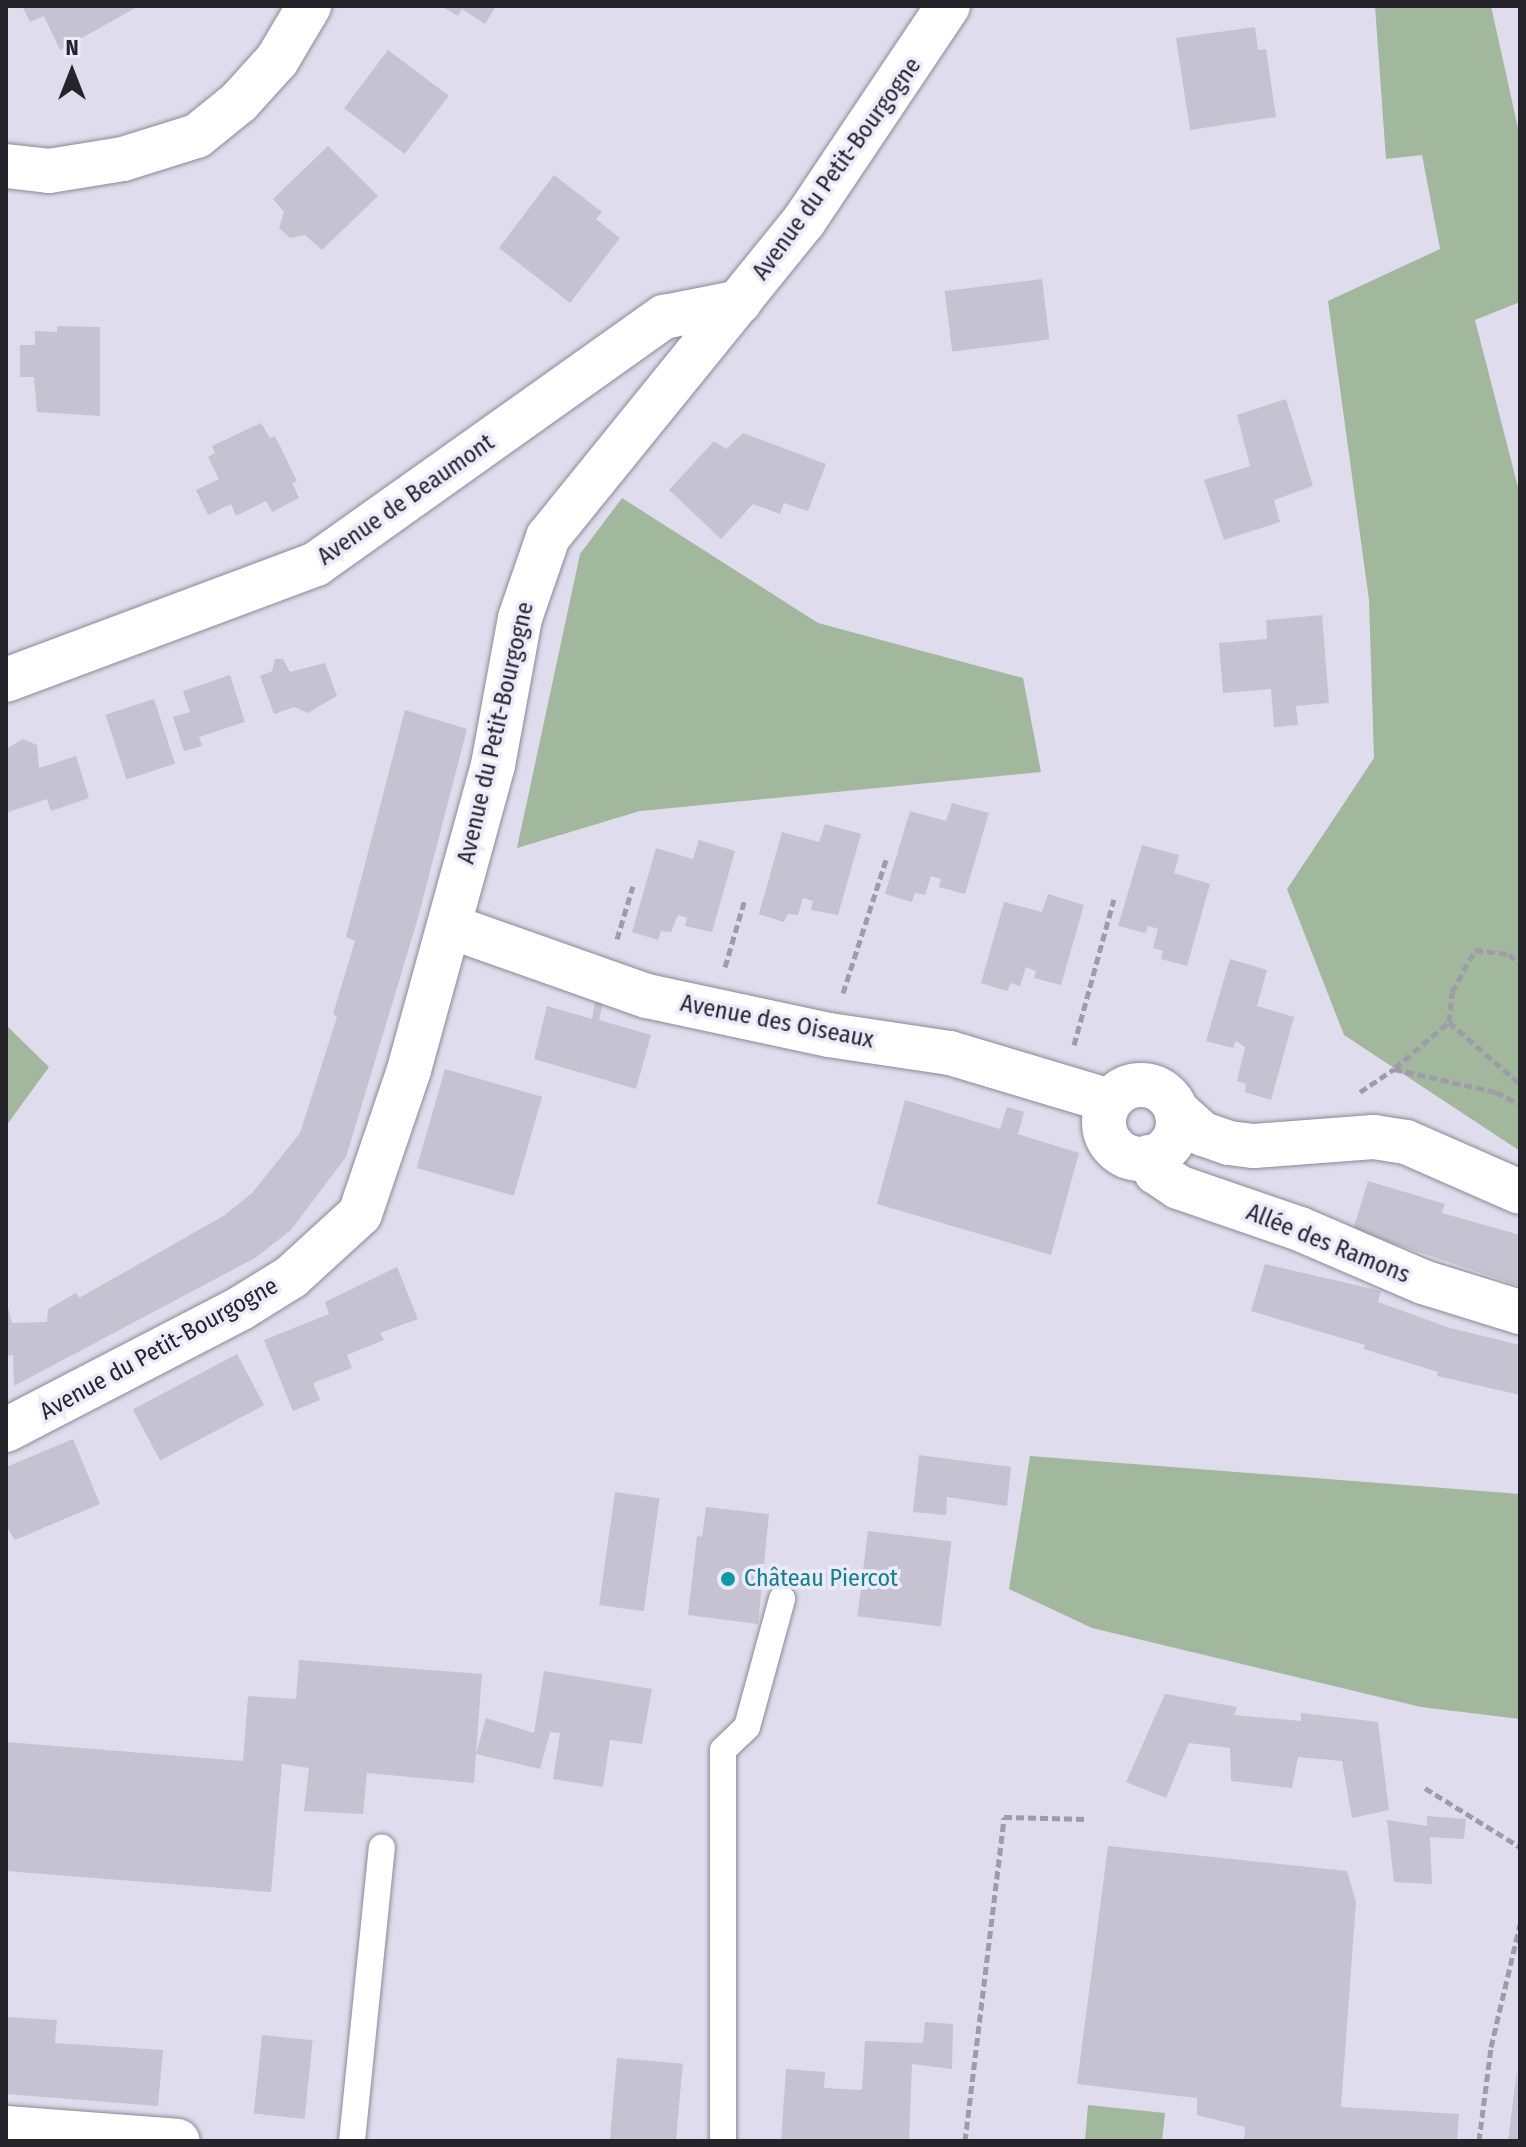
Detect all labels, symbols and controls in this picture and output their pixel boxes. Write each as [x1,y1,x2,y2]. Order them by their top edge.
north arrow [32,32,112,112]
text: N [65,34,79,61]
street label: Avenue du Petit-Bourgogne [747,52,927,286]
street label: Avenue de Beaumont [312,428,500,572]
street label: Avenue du Petit-Bourgogne [452,599,540,867]
street label: Avenue des Oiseaux [678,989,876,1055]
street label: Allée des Ramons [1242,1198,1414,1290]
street label: Avenue du Petit-Bourgogne [35,1271,283,1427]
place label: Château Piercot [744,1565,898,1593]
marker: Château Piercot [719,1570,737,1588]

